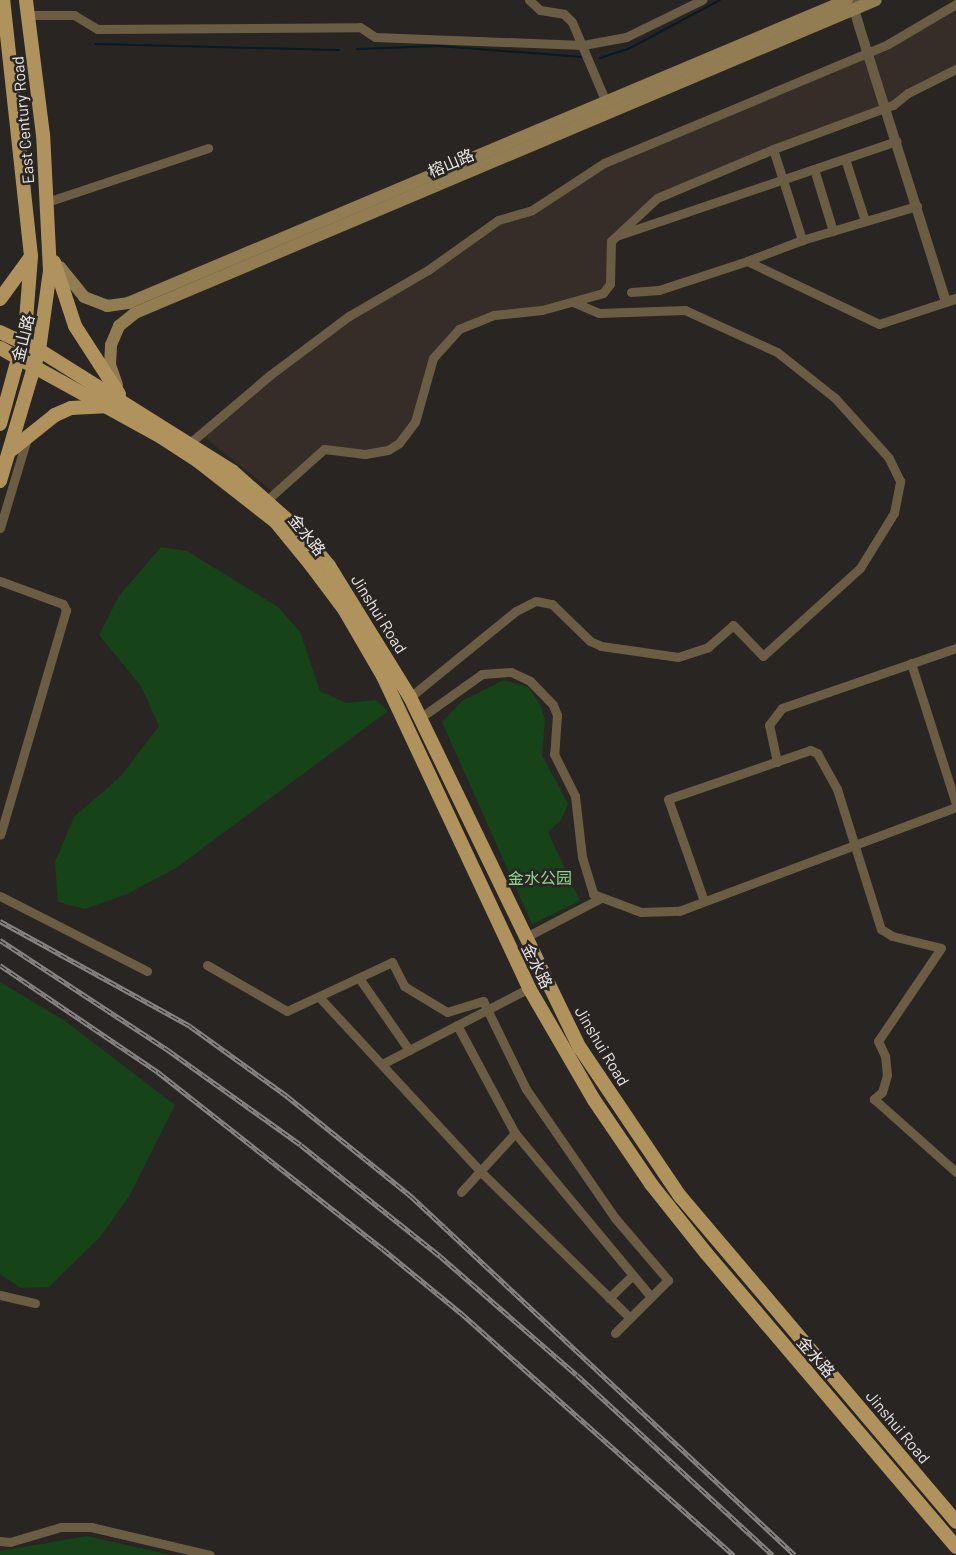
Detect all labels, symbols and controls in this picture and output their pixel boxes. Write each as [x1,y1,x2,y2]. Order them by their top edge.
street label: East Century Road [8,55,38,185]
street label: 榕山路 [425,145,477,181]
street label: 金山路 [8,312,38,364]
street label: 金水路 [284,510,330,560]
street label: Jinshui Road [347,571,411,657]
park label: 金水公园 [508,868,572,888]
street label: 金水路 [518,940,556,992]
street label: Jinshui Road [571,1003,633,1089]
street label: 金水路 [793,1333,839,1381]
street label: Jinshui Road [862,1387,934,1467]

